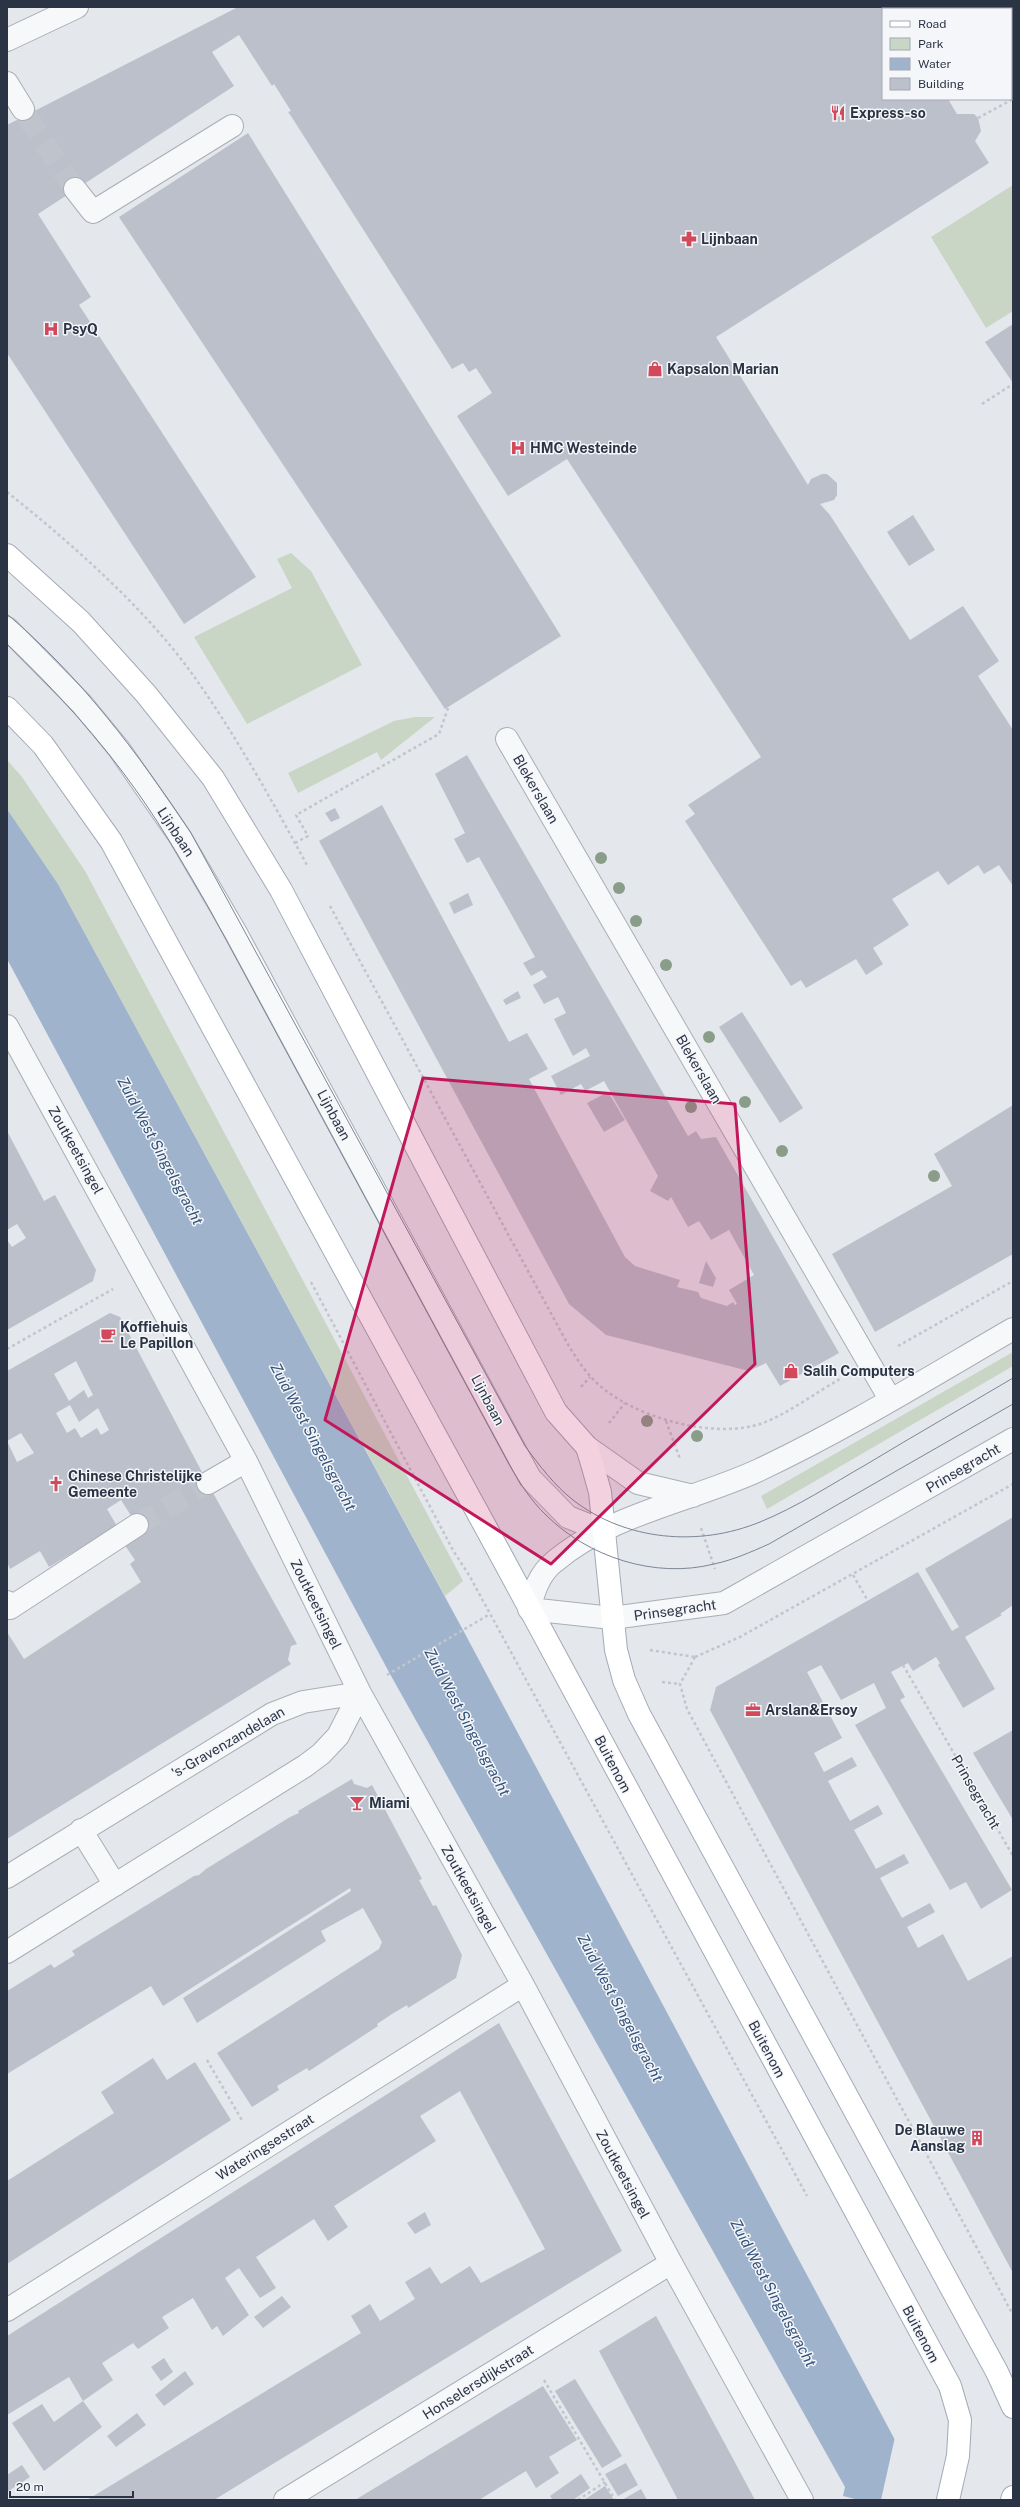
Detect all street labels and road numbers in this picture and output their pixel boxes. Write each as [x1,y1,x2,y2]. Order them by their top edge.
street label: Blekerslaan [510,752,562,826]
street label: Lijnbaan [154,804,198,860]
street label: Blekerslaan [673,1032,725,1106]
street label: Lijnbaan [314,1087,354,1143]
street label: Zoutkeetsingel [45,1103,107,1197]
street label: Lijnbaan [468,1372,508,1428]
street label: Prinsegracht [923,1440,1003,1496]
street label: Zoutkeetsingel [287,1556,345,1652]
street label: Prinsegracht [633,1596,717,1624]
street label: 's-Gravenzandelaan [169,1703,287,1781]
street label: Buitenom [591,1733,635,1795]
street label: Prinsegracht [948,1752,1004,1832]
street label: Zoutkeetsingel [438,1842,500,1936]
street label: Buitenom [745,2018,789,2080]
street label: Wateringsestraat [213,2111,317,2183]
street label: Zoutkeetsingel [593,2127,653,2221]
street label: Buitenom [899,2303,943,2365]
street label: Honselersdijkstraat [420,2341,536,2423]

